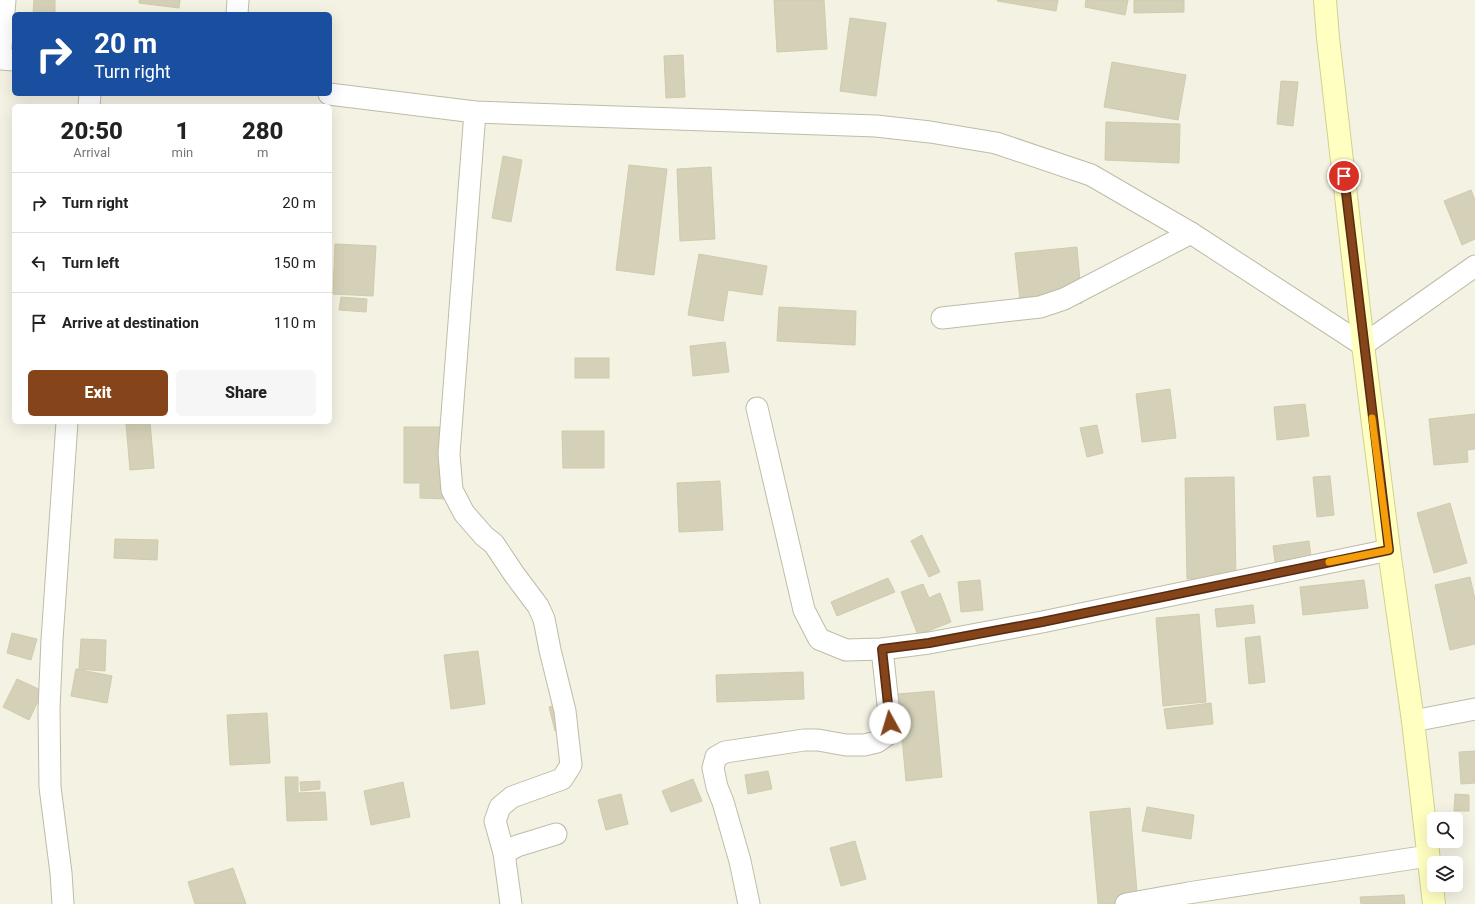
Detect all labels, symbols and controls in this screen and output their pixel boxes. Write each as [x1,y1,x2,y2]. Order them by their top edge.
text: 20 m [94,27,157,60]
icon: right [28,28,80,80]
text: Turn right [94,61,171,82]
text: 20:50 [61,117,123,145]
text: 1 [175,117,189,145]
text: 280 [242,117,283,145]
text: Arrival [73,145,110,160]
text: min [172,145,193,160]
text: m [257,145,268,160]
pin [1327,159,1361,193]
icon: arrive [1333,165,1355,187]
icon: right [28,192,50,214]
text: Turn right [62,194,128,212]
text: 20 m [282,194,316,212]
icon: left [28,252,50,274]
text: Turn left [62,254,119,272]
text: 150 m [274,254,316,272]
icon: arrive [28,312,50,334]
text: Arrive at destination [62,314,199,332]
text: 110 m [274,314,316,332]
button: Exit [28,370,168,416]
button: Share [176,370,316,416]
position arrow [869,702,911,744]
map controls [1427,812,1463,892]
button: search [1427,812,1463,848]
button: layers [1427,856,1463,892]

